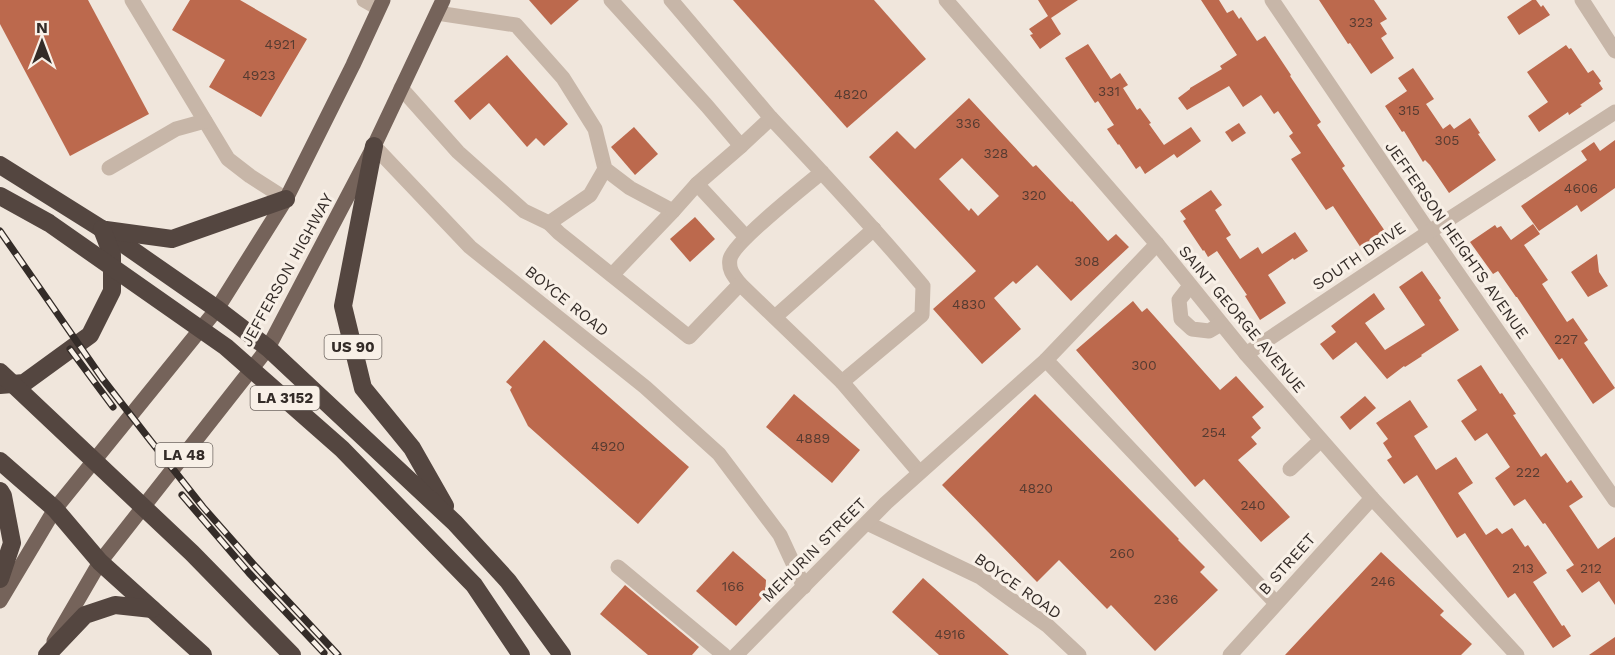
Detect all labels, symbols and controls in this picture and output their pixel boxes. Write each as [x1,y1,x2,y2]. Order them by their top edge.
north arrow [12,12,72,72]
house number: 323 [1349,14,1373,30]
text: N [36,18,48,37]
house number: 4921 [265,36,295,52]
house number: 4923 [242,67,276,83]
house number: 331 [1098,83,1120,99]
house number: 4820 [834,86,868,102]
house number: 315 [1398,102,1420,118]
house number: 336 [956,115,980,131]
house number: 305 [1434,132,1460,148]
street label: JEFFERSON HEIGHTS AVENUE [1381,138,1533,342]
house number: 328 [984,145,1008,161]
house number: 4606 [1564,180,1598,196]
house number: 320 [1021,187,1047,203]
street label: JEFFERSON HIGHWAY [237,190,337,350]
street label: SOUTH DRIVE [1309,218,1409,294]
street label: SAINT GEORGE AVENUE [1175,242,1309,396]
house number: 308 [1074,253,1100,269]
street label: BOYCE ROAD [521,262,613,340]
house number: 4830 [952,296,986,312]
house number: 227 [1554,331,1578,347]
road number: US 90 [324,335,382,359]
house number: 300 [1131,357,1157,373]
road number: LA 3152 [250,386,320,410]
house number: 254 [1202,424,1226,440]
house number: 4889 [796,430,830,446]
house number: 4920 [591,438,625,454]
road number: LA 48 [156,443,213,467]
house number: 222 [1516,464,1540,480]
house number: 4820 [1019,480,1053,496]
street label: MEHURIN STREET [758,494,870,606]
house number: 240 [1240,497,1266,513]
street label: B STREET [1254,529,1320,599]
house number: 260 [1109,545,1135,561]
street label: BOYCE ROAD [971,549,1065,623]
house number: 213 [1512,560,1534,576]
house number: 212 [1580,560,1602,576]
house number: 246 [1371,573,1395,589]
house number: 166 [722,578,744,594]
house number: 236 [1154,591,1178,607]
house number: 4916 [934,626,966,642]

